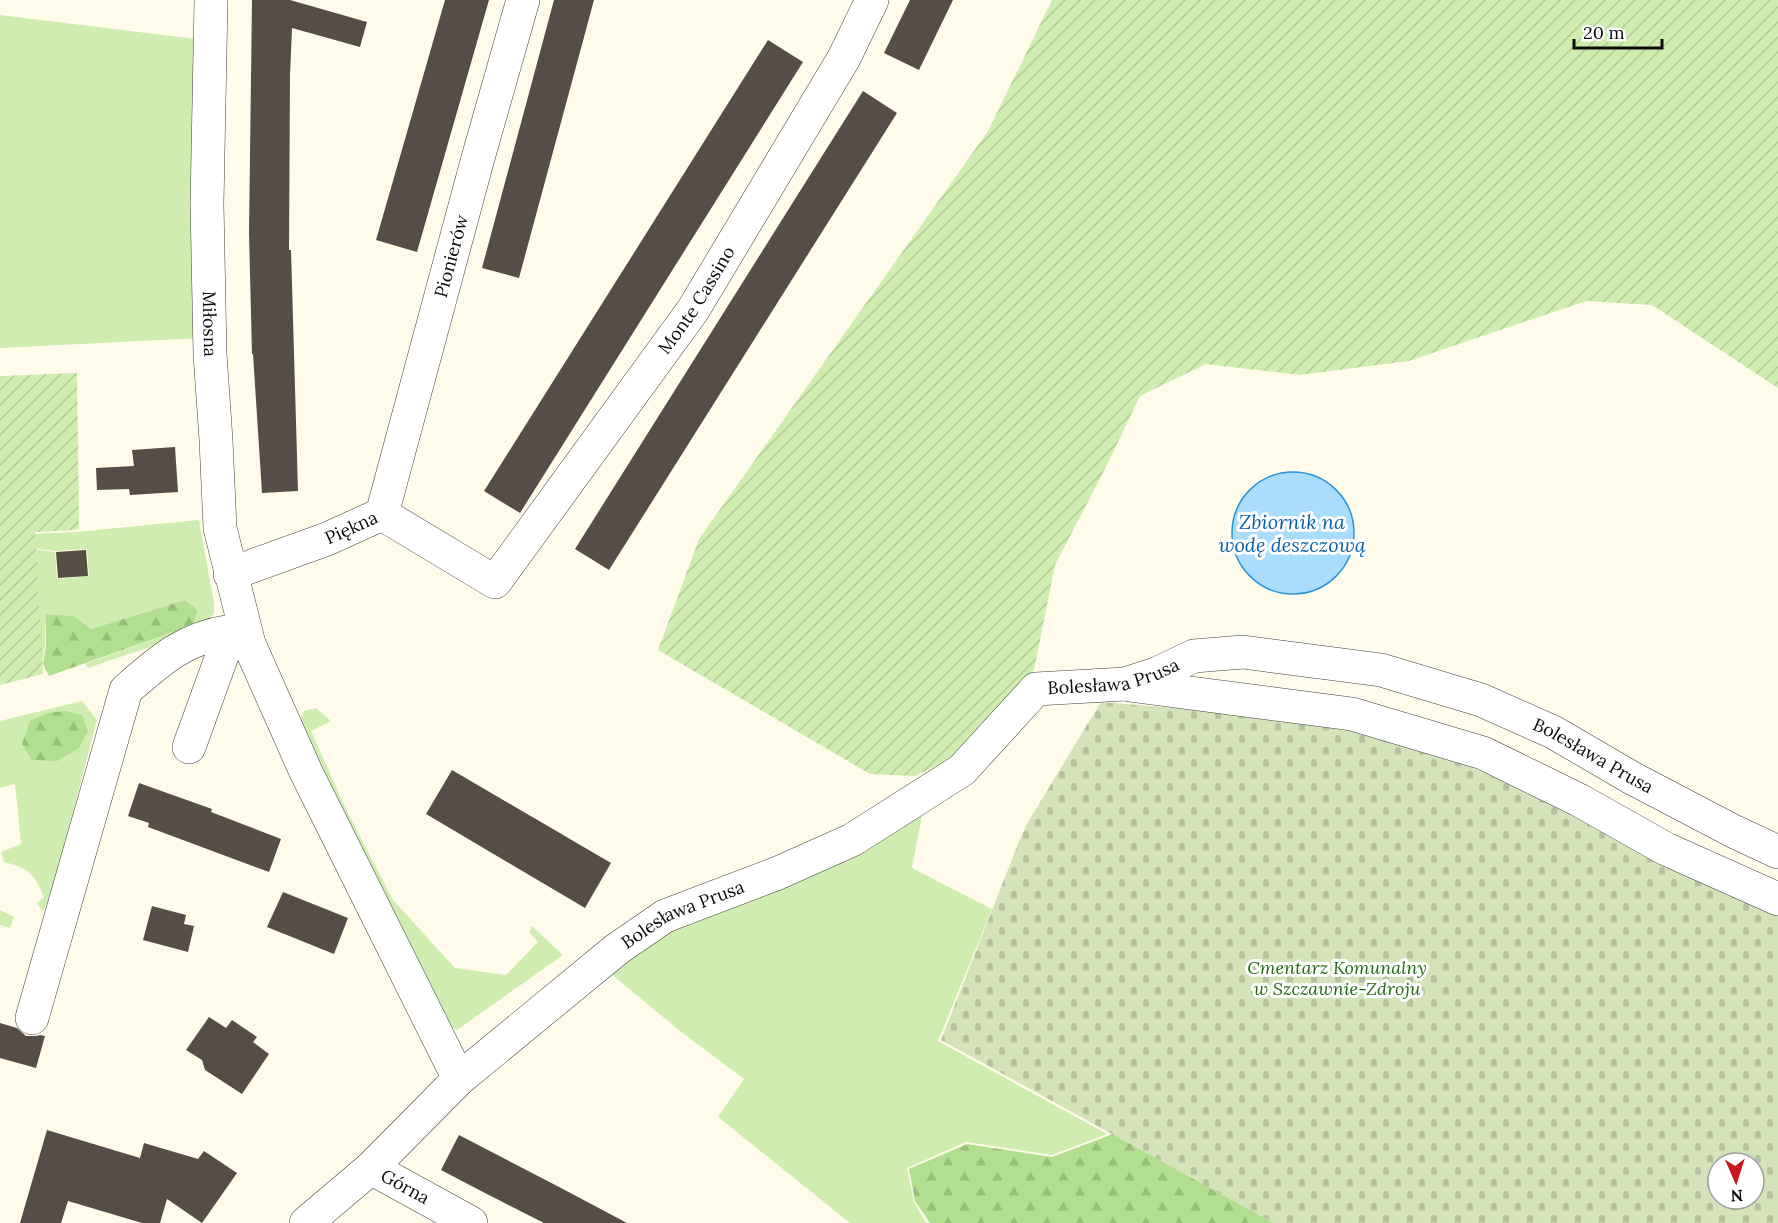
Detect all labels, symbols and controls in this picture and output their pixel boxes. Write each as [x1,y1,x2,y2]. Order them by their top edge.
scale bar [1574,12,1662,50]
text: 20 m [1583,21,1625,44]
street label: Pionierów [429,212,473,300]
street label: Monte Cassino [653,242,740,359]
street label: Miłosna [198,291,222,357]
street label: Piękna [321,505,381,549]
water label: Zbiornik na wodę deszczową [1218,509,1366,557]
street label: Bolesława Prusa [1047,653,1183,699]
street label: Bolesława Prusa [1530,713,1657,798]
street label: Bolesława Prusa [617,875,748,954]
park label: Cmentarz Komunalny w Szczawnie-Zdroju [1247,956,1427,1000]
north arrow [1706,1151,1766,1211]
street label: Górna [377,1164,434,1209]
text: N [1730,1186,1743,1206]

